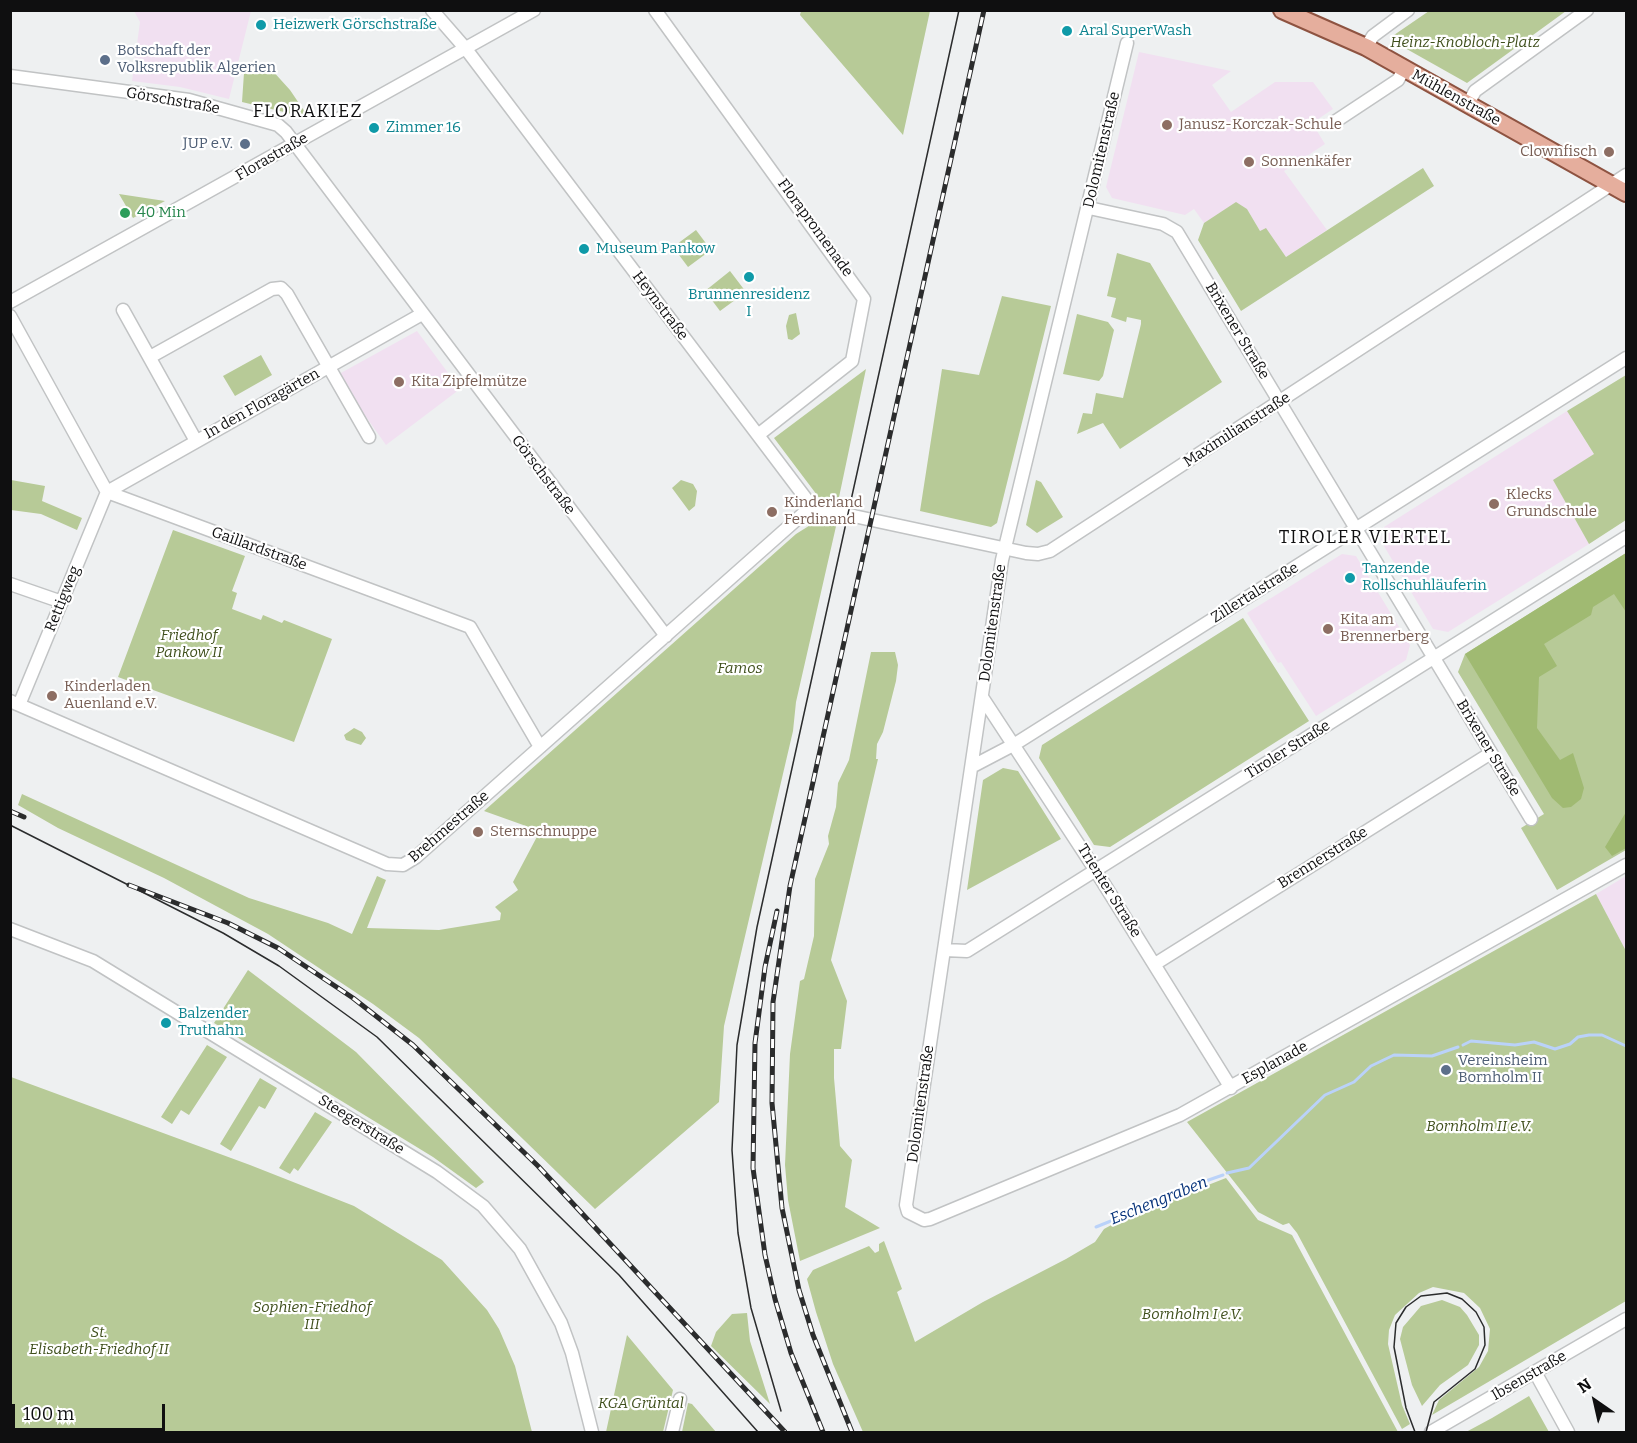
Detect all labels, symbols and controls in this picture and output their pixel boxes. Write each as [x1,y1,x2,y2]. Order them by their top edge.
place label: Heizwerk Görschstraße [273,16,437,34]
marker: Heizwerk Görschstraße [254,18,268,32]
place label: Aral SuperWash [1079,22,1192,40]
marker: Aral SuperWash [1060,24,1074,38]
park label: Heinz-Knobloch-Platz [1390,34,1540,52]
place label: Botschaft der Volksrepublik Algerien [117,42,276,77]
marker: Botschaft der Volksrepublik Algerien [98,53,112,67]
street label: Mühlenstraße [1408,66,1504,130]
street label: Görschstraße [125,84,221,118]
street label: Dolomitenstraße [1080,90,1124,210]
district label: FLORAKIEZ [253,101,363,123]
place label: Janusz-Korczak-Schule [1179,116,1342,134]
marker: Janusz-Korczak-Schule [1160,118,1174,132]
place label: Zimmer 16 [386,119,461,137]
marker: Zimmer 16 [367,121,381,135]
street label: Florastraße [233,129,311,185]
place label: JUP e.V. [183,135,233,153]
marker: JUP e.V. [238,137,252,151]
place label: Clownfisch [1520,143,1597,161]
marker: Clownfisch [1602,145,1616,159]
place label: Sonnenkäfer [1261,153,1351,171]
marker: Sonnenkäfer [1242,155,1256,169]
street label: Florapromenade [773,176,857,280]
place label: 40 Min [137,204,186,222]
marker: 40 Min [118,206,132,220]
place label: Museum Pankow [596,240,715,258]
marker: Museum Pankow [577,242,591,256]
street label: Heynstraße [628,268,692,344]
marker: Brunnenresidenz I [742,270,756,284]
street label: Brixener Straße [1201,279,1273,383]
place label: Brunnenresidenz I [688,286,810,321]
street label: In den Floragärten [201,365,323,443]
place label: Kita Zipfelmütze [411,373,527,391]
marker: Kita Zipfelmütze [392,375,406,389]
street label: Maximilianstraße [1180,389,1294,471]
street label: Görschstraße [507,432,579,518]
place label: Klecks Grundschule [1506,486,1597,521]
place label: Kinderland Ferdinand [784,494,863,529]
marker: Klecks Grundschule [1487,497,1501,511]
marker: Kinderland Ferdinand [765,505,779,519]
street label: Gaillardstraße [209,523,309,575]
district label: TIROLER VIERTEL [1279,527,1451,549]
street label: Zillertalstraße [1208,559,1302,627]
place label: Tanzende Rollschuhläuferin [1362,560,1487,595]
street label: Rettigweg [42,563,84,635]
street label: Dolomitenstraße [976,563,1010,683]
marker: Tanzende Rollschuhläuferin [1343,571,1357,585]
place label: Kita am Brennerberg [1340,611,1429,646]
marker: Kita am Brennerberg [1321,622,1335,636]
park label: Friedhof Pankow II [156,627,222,662]
park label: Famos [717,660,763,678]
place label: Kinderladen Auenland e.V. [64,678,157,713]
marker: Kinderladen Auenland e.V. [45,689,59,703]
street label: Brixener Straße [1452,696,1524,800]
street label: Tiroler Straße [1242,717,1334,783]
street label: Brehmestraße [405,787,493,867]
place label: Sternschnuppe [490,823,597,841]
street label: Brennerstraße [1275,823,1371,893]
marker: Sternschnuppe [471,825,485,839]
street label: Trienter Straße [1073,841,1145,941]
place label: Balzender Truthahn [178,1005,248,1040]
marker: Balzender Truthahn [159,1016,173,1030]
street label: Esplanade [1239,1038,1311,1088]
street label: Dolomitenstraße [904,1044,938,1164]
place label: Vereinsheim Bornholm II [1458,1052,1547,1087]
marker: Vereinsheim Bornholm II [1439,1063,1453,1077]
street label: Steegerstraße [315,1091,407,1159]
park label: Bornholm II e.V. [1426,1118,1532,1136]
water label: Eschengraben [1108,1173,1210,1229]
park label: Sophien-Friedhof III [253,1299,371,1334]
park label: Bornholm I e.V. [1142,1306,1242,1324]
park label: St. Elisabeth-Friedhof II [29,1324,169,1359]
street label: Ibsenstraße [1488,1347,1570,1405]
north arrow [1565,1371,1625,1431]
text: N [1574,1374,1595,1397]
scale bar [15,1392,168,1430]
park label: KGA Grüntal [598,1395,684,1413]
text: 100 m [23,1403,74,1425]

